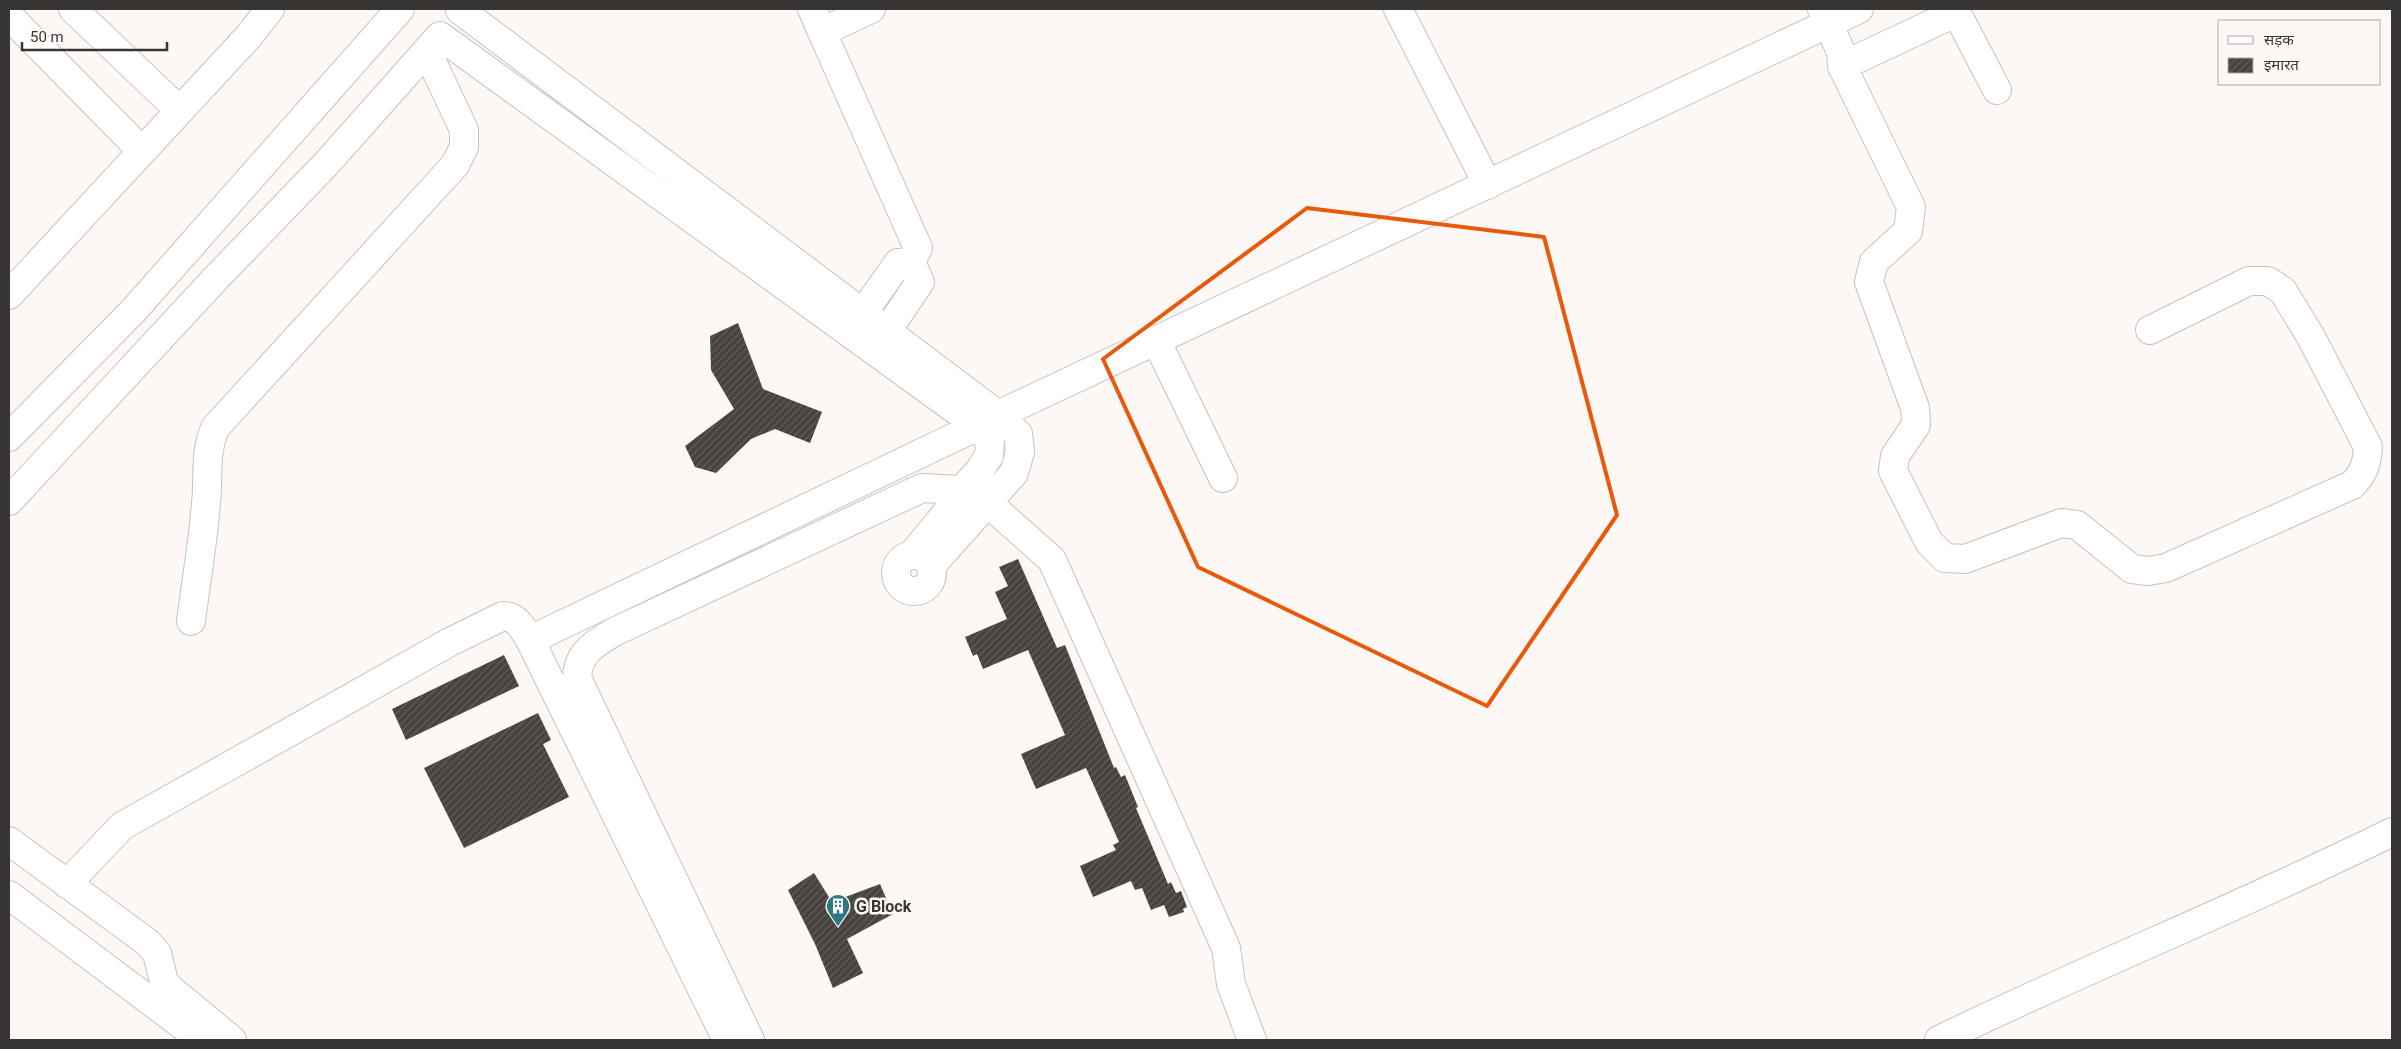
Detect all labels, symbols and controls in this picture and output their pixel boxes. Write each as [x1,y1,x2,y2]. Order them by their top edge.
scale bar [22,20,168,52]
legend [2218,20,2381,85]
text: 50 m [30,28,64,46]
text: सड़क [2264,31,2294,49]
text: इमारत [2264,56,2299,74]
building icon: G Block [825,893,851,927]
place label: G Block [856,897,912,916]

